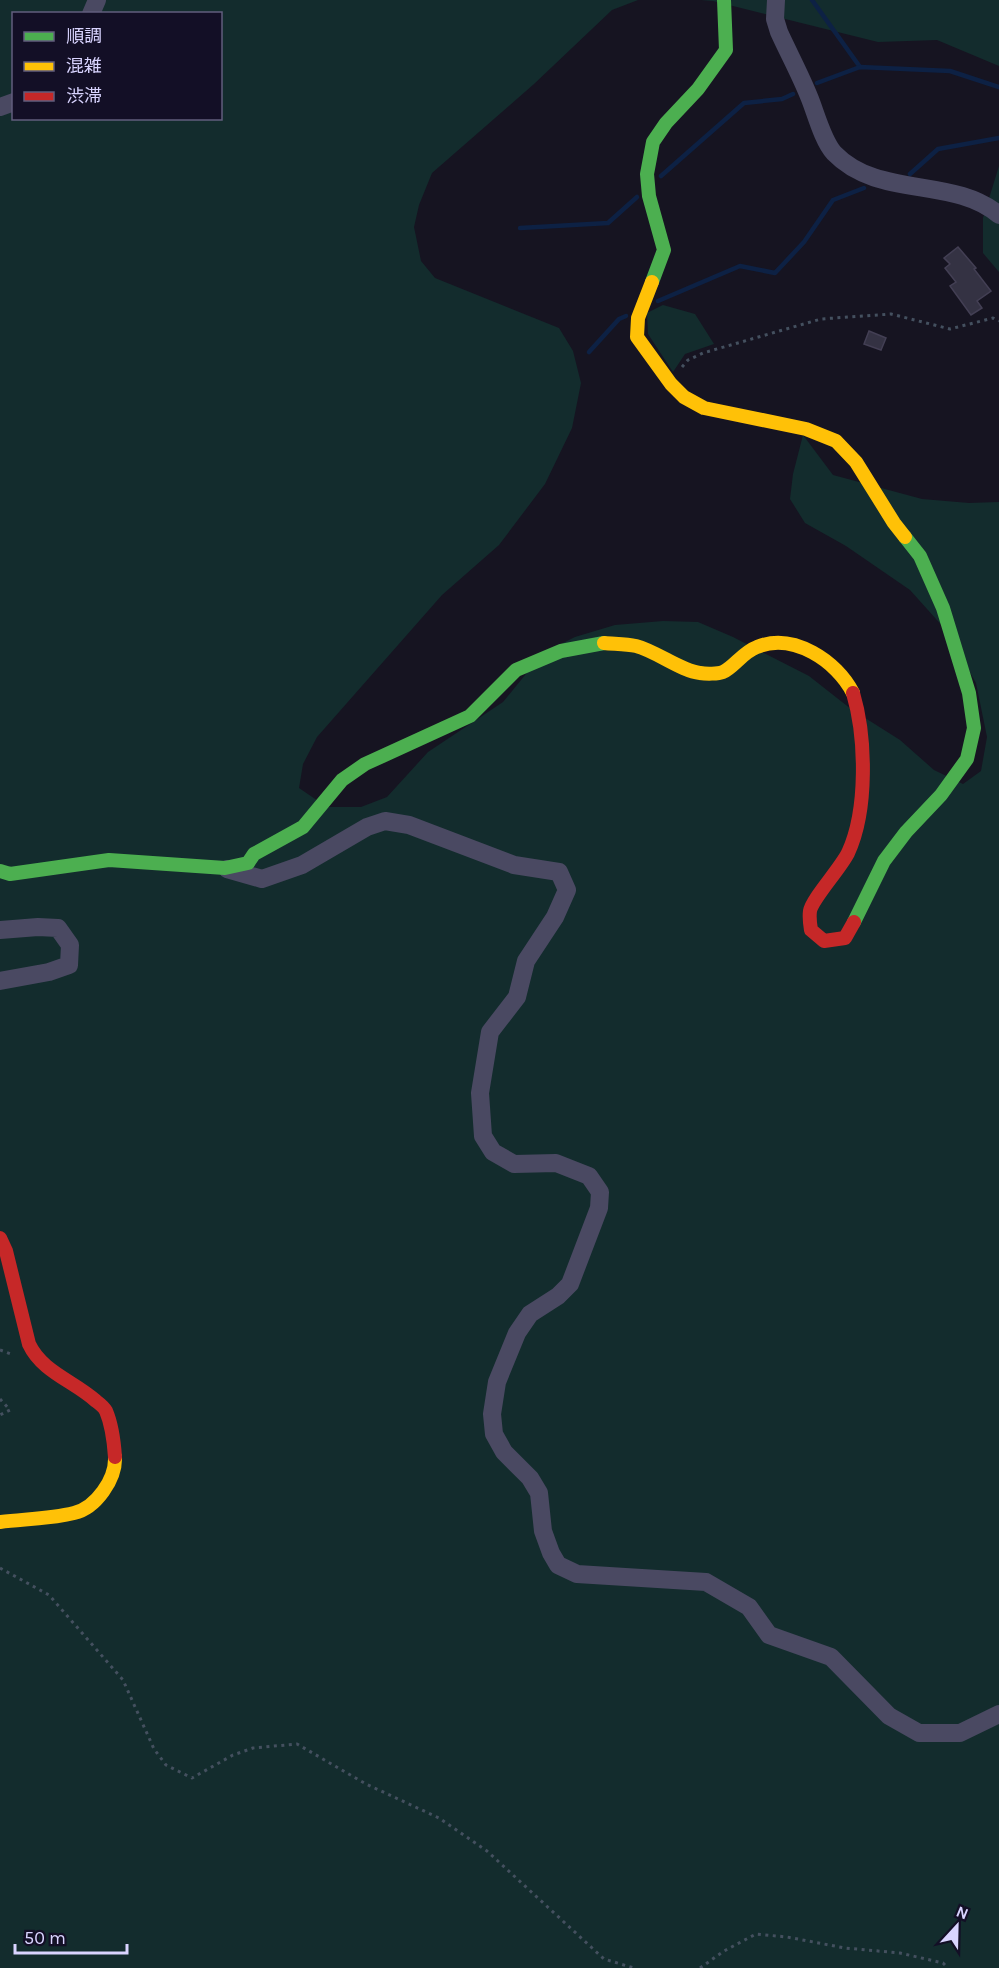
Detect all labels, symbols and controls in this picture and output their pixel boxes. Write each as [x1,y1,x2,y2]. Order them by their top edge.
legend [12,12,222,120]
text: 順調 [66,25,102,47]
text: 混雑 [66,55,102,77]
text: 渋滞 [66,85,102,107]
north arrow [927,1896,987,1956]
text: N [954,1902,971,1924]
scale bar [15,1917,128,1955]
text: 50 m [24,1927,66,1949]

